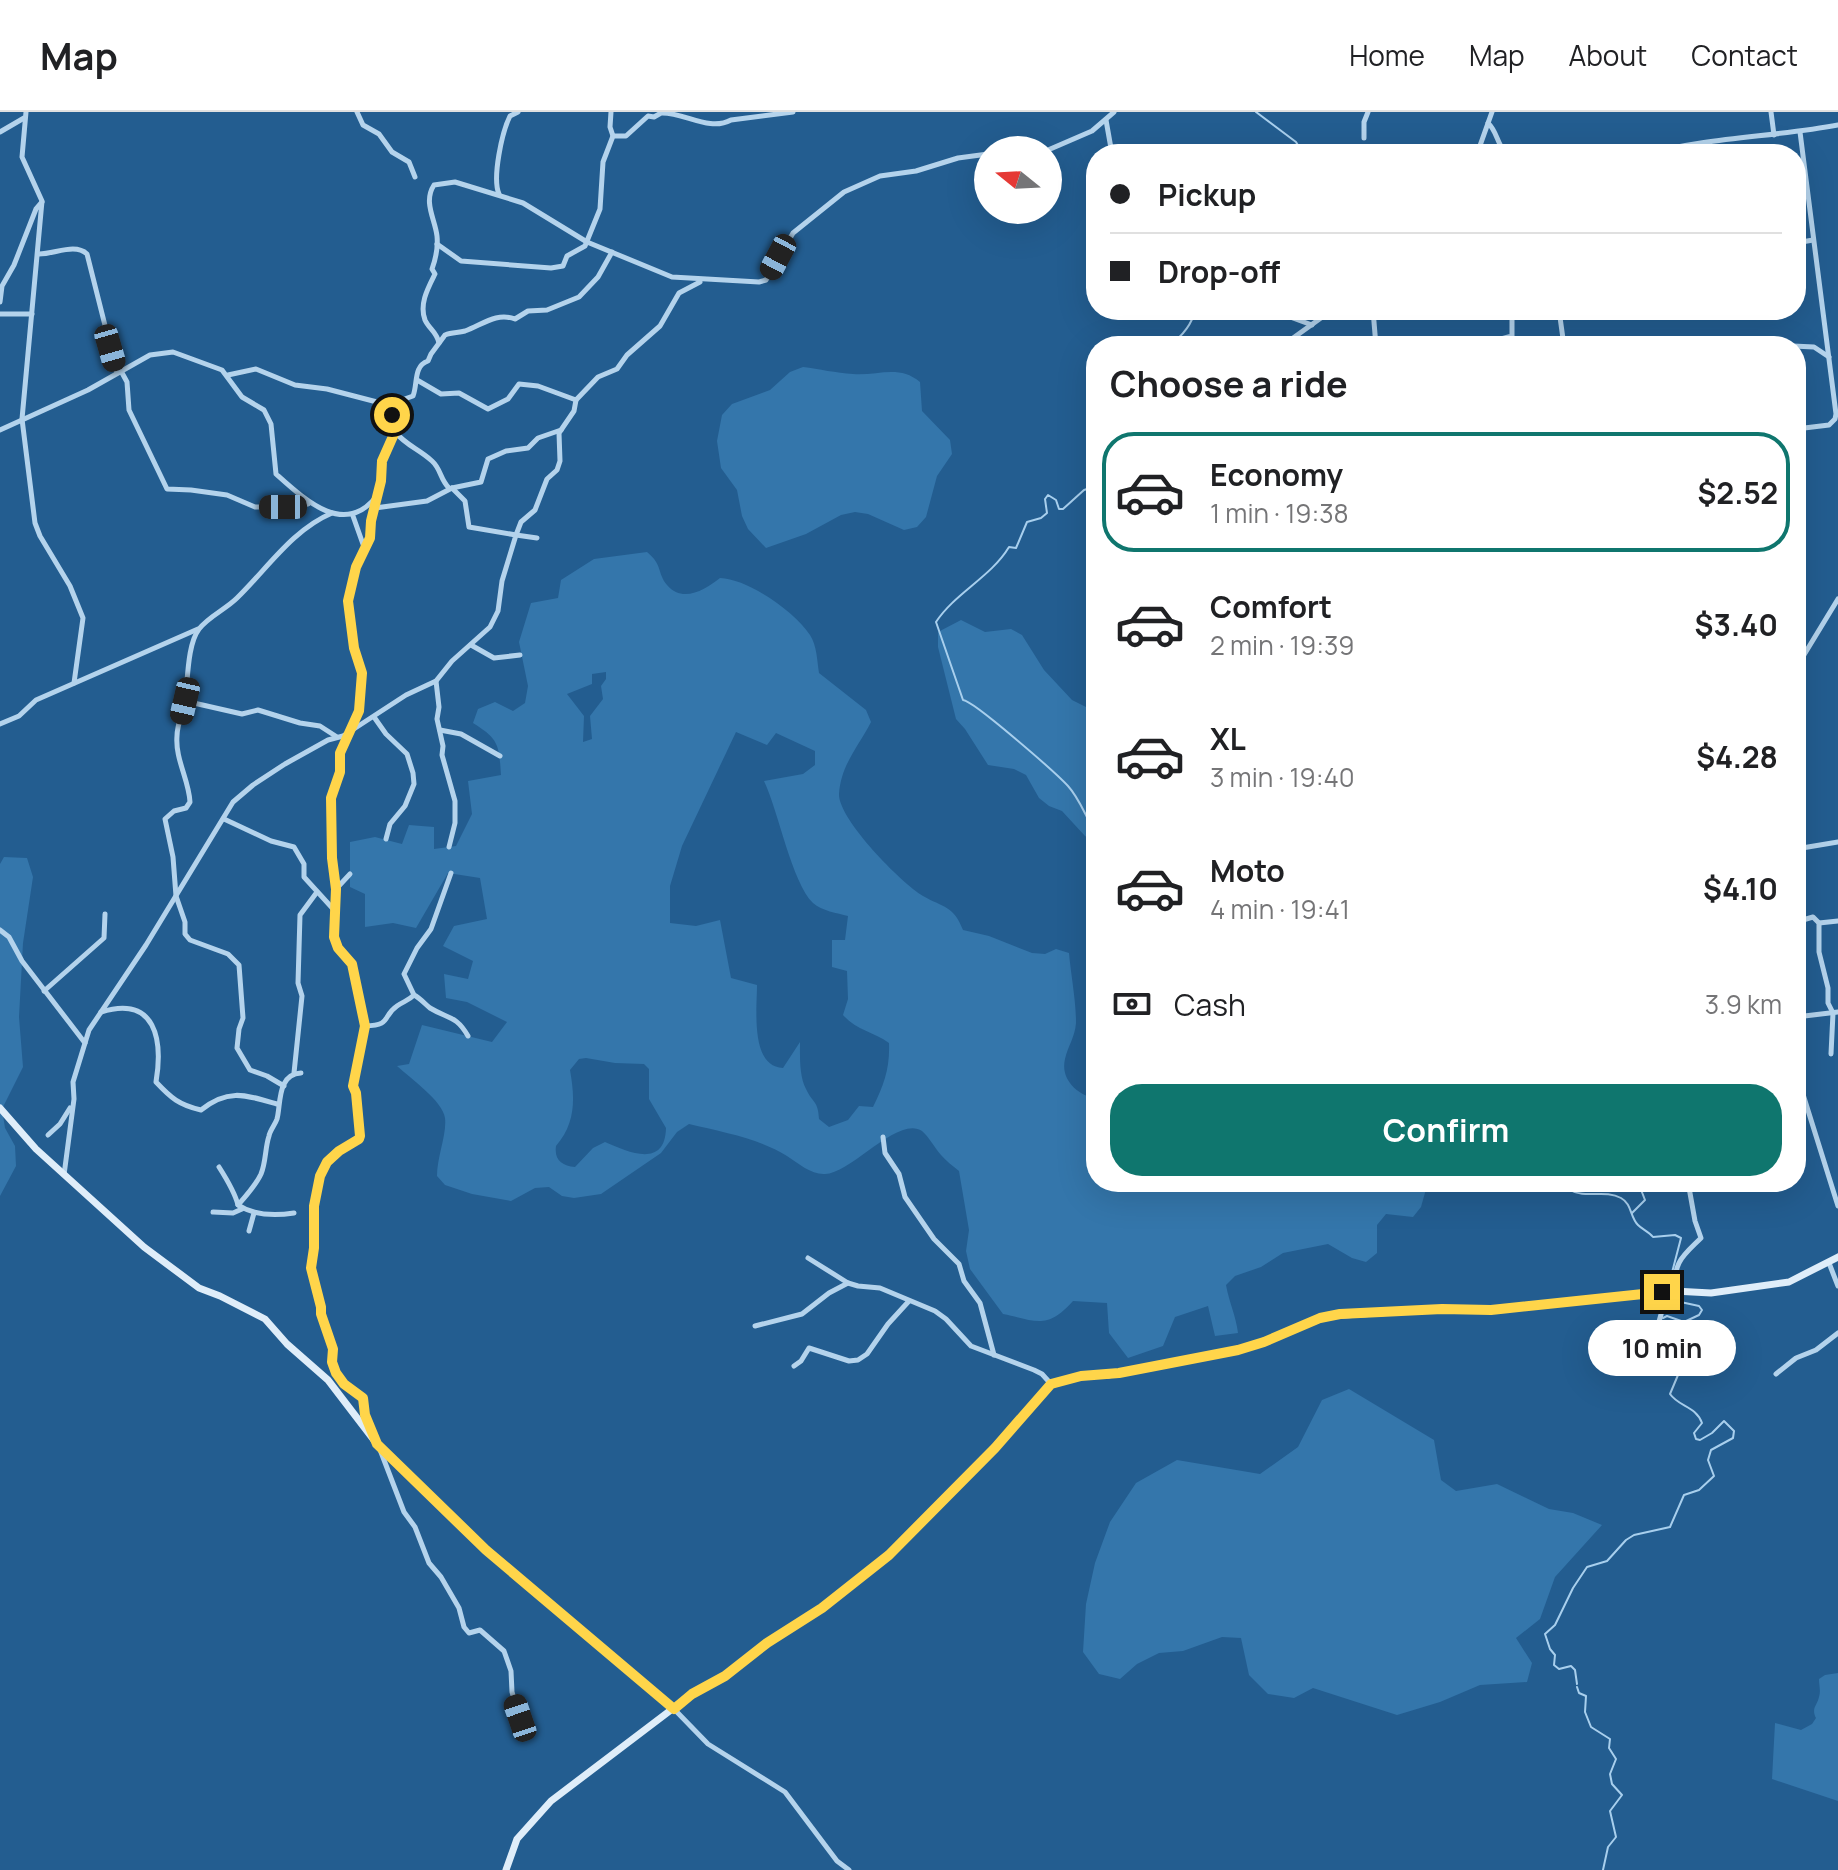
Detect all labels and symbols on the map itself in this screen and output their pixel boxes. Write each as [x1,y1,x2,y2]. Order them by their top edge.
north arrow [974,136,1062,224]
car [756,230,800,284]
car [92,322,128,374]
route start [374,397,410,433]
car [259,495,307,519]
car [168,675,202,727]
route end [1644,1274,1680,1310]
callout: 10 min [1588,1320,1736,1376]
car [501,1691,539,1745]

